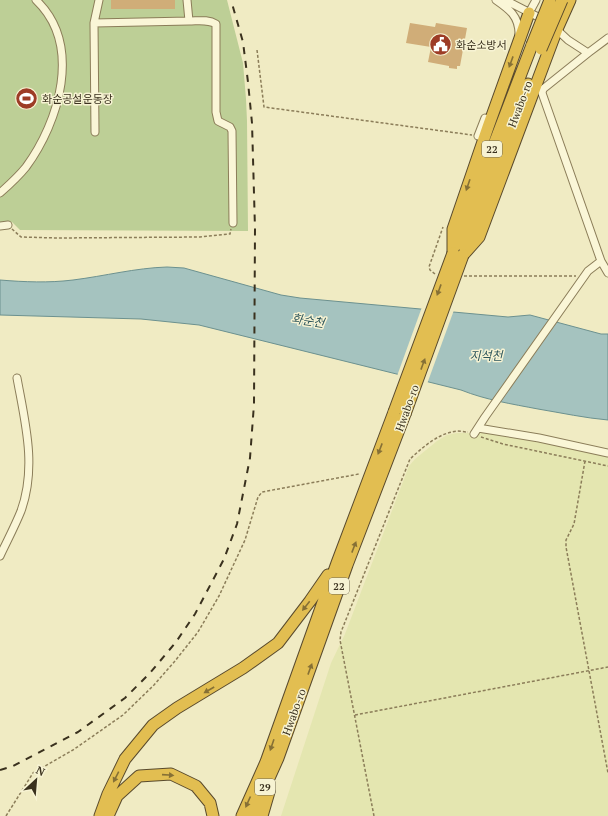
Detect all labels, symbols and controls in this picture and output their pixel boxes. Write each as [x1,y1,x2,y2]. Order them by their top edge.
public building icon: 화순소방서 [428,32,454,58]
place label: 화순소방서 [456,38,507,52]
one-way arrow [508,57,514,69]
street label: Hwabo-ro [505,79,535,129]
sports icon: 화순공설운동장 [14,86,40,112]
place label: 화순공설운동장 [42,92,113,106]
road number: 22 [482,141,502,157]
one-way arrow [465,179,471,191]
one-way arrow [436,284,442,296]
water label: 화순천 [291,311,328,331]
water label: 지석천 [469,348,505,363]
one-way arrow [420,358,426,370]
street label: Hwabo-ro [392,383,422,433]
one-way arrow [377,443,383,455]
one-way arrow [351,540,357,552]
road number: 22 [329,578,349,594]
one-way arrow [302,601,311,612]
one-way arrow [307,663,313,675]
one-way arrow [203,686,215,693]
street label: Hwabo-ro [279,687,309,737]
one-way arrow [269,739,275,751]
north arrow [16,760,56,800]
text: N [34,763,48,779]
one-way arrow [113,771,119,782]
one-way arrow [162,771,174,778]
road number: 29 [255,779,275,795]
one-way arrow [245,796,251,807]

